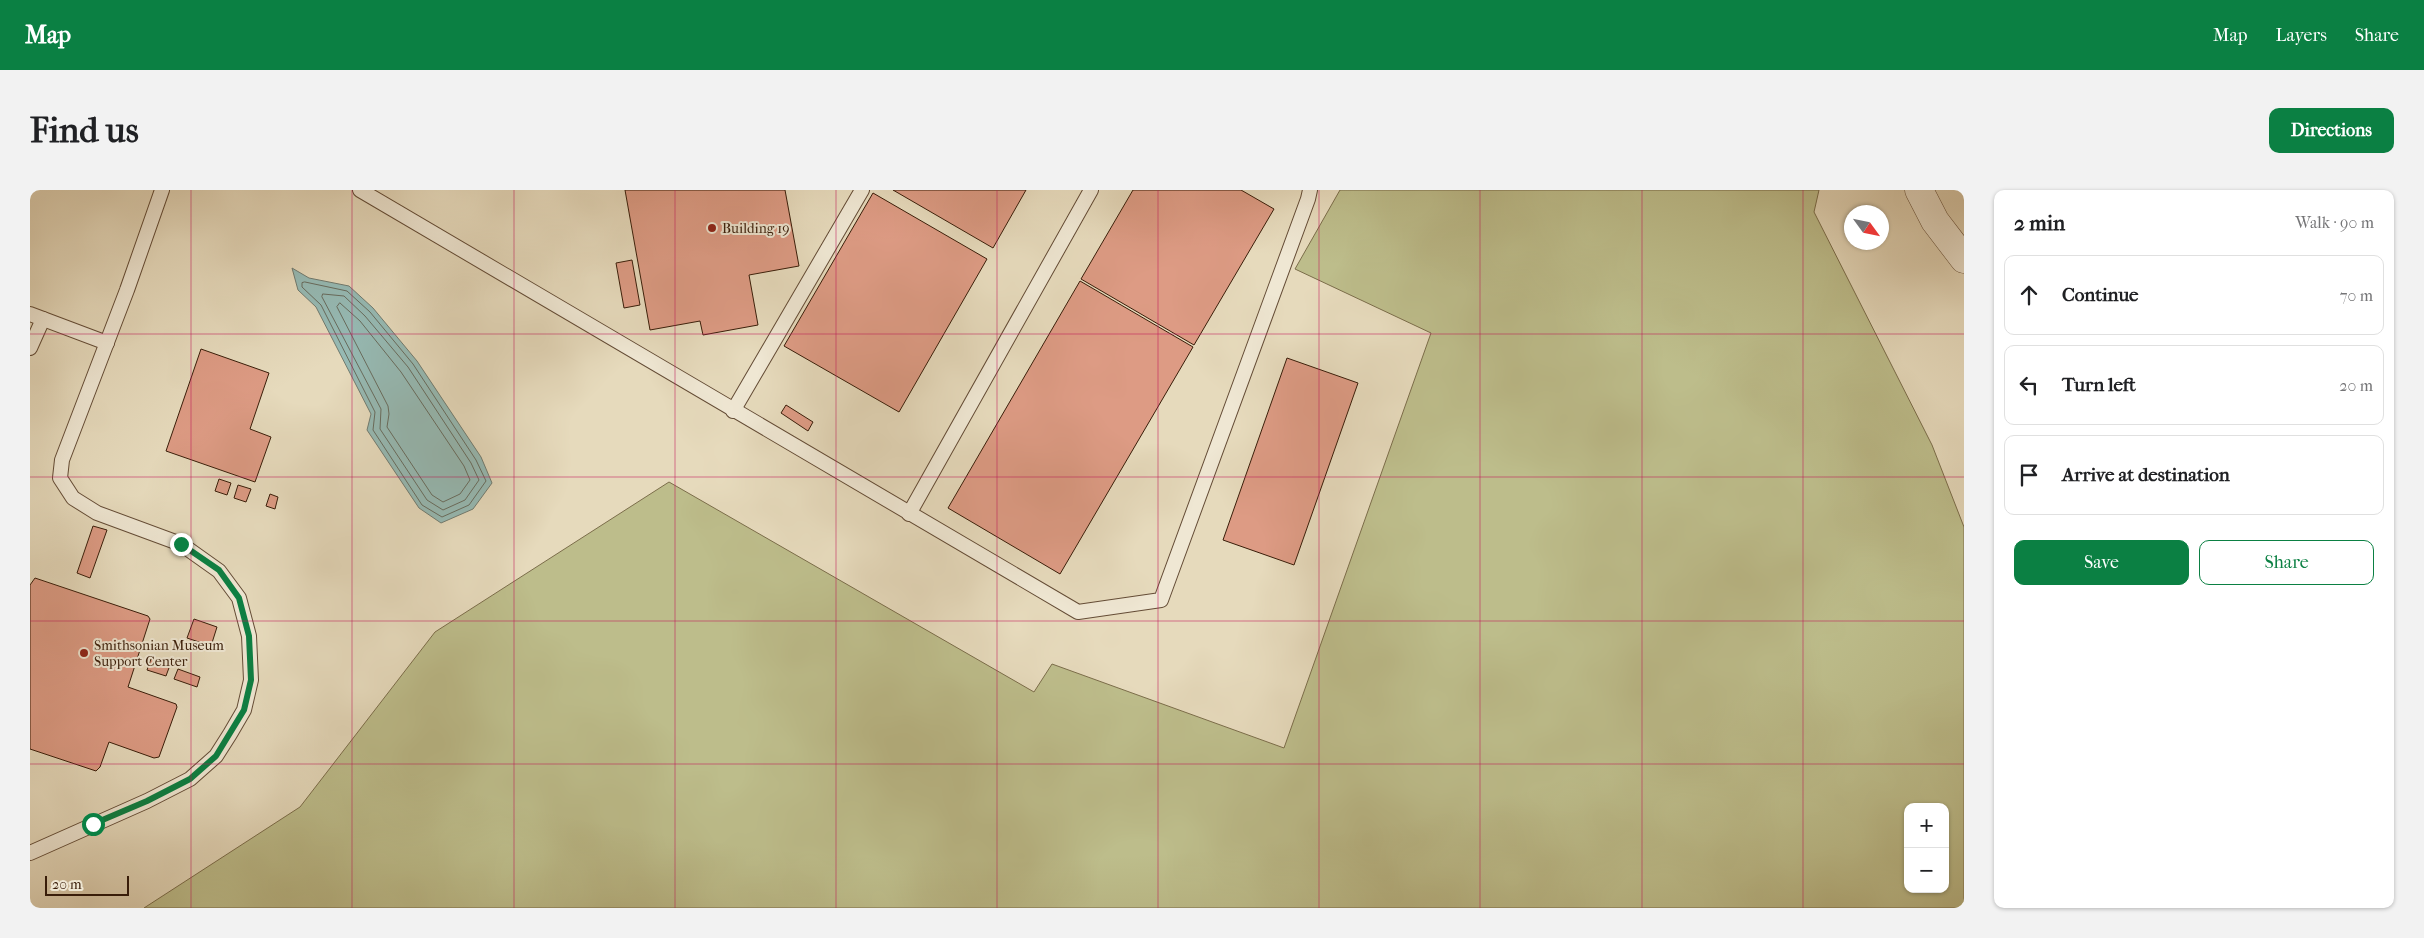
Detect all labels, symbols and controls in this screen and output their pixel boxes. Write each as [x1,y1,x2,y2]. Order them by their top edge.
text: Map [25,21,71,49]
text: Map [2213,25,2247,46]
text: Layers [2275,25,2327,46]
text: Share [2355,25,2399,46]
button: Directions [2269,108,2394,153]
text: Find us [30,110,139,151]
north arrow [1844,205,1889,250]
text: 2 min [2014,211,2065,235]
text: Walk · 90 m [2295,213,2374,232]
place label: Building 19 [722,220,790,237]
marker: Building 19 [706,222,718,234]
icon: ahead [2015,281,2043,309]
text: Continue [2062,284,2138,306]
text: 70 m [2340,286,2373,305]
icon: left [2015,371,2043,399]
text: Turn left [2062,374,2136,396]
text: 20 m [2339,376,2373,395]
icon: arrive [2015,461,2043,489]
text: Arrive at destination [2062,464,2230,486]
route end [170,533,193,556]
button: Save [2014,540,2189,585]
button: Share [2199,540,2374,585]
place label: Smithsonian Museum Support Center [94,637,224,670]
marker: Smithsonian Museum Support Center [78,647,90,659]
map controls [1904,803,1949,893]
button: + [1904,803,1949,848]
route start [82,813,105,836]
button: − [1904,848,1949,893]
scale bar [45,873,129,896]
text: 20 m [52,876,82,893]

